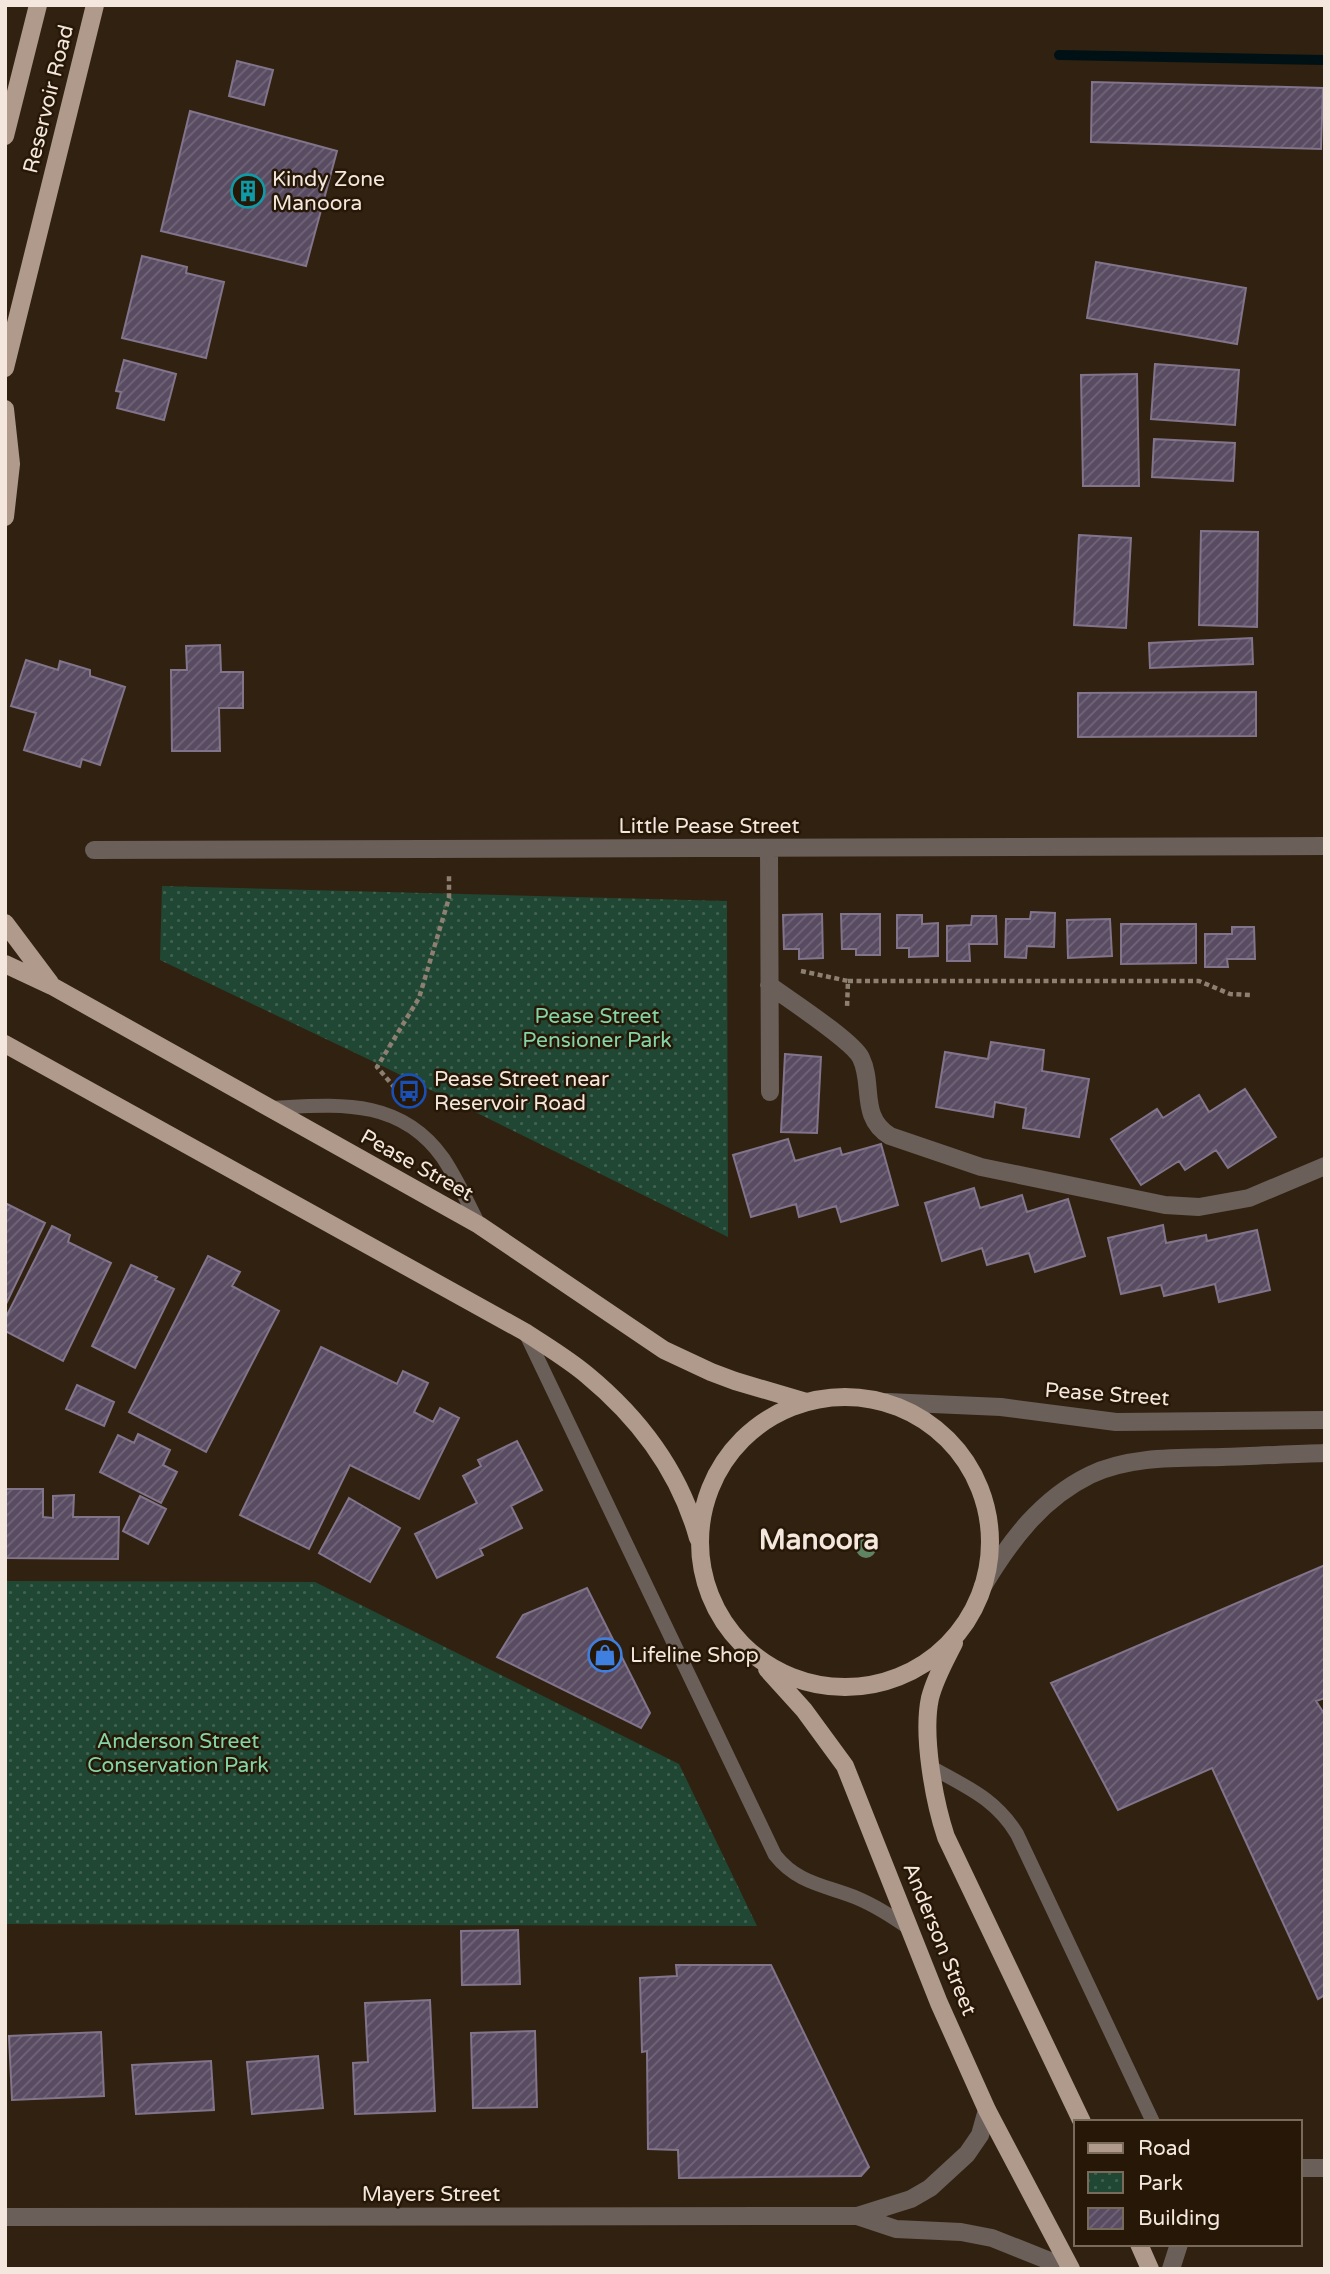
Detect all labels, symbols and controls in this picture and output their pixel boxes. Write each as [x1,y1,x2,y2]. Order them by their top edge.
street label: Reservoir Road [18,22,79,176]
place label: Kindy Zone Manoora [272,167,385,216]
building icon: Kindy Zone Manoora [229,172,267,210]
street label: Little Pease Street [619,814,799,839]
park label: Pease Street Pensioner Park [522,1004,672,1053]
place label: Pease Street near Reservoir Road [434,1067,609,1116]
bus stop icon: Pease Street near Reservoir Road [390,1072,428,1110]
street label: Pease Street [356,1124,477,1207]
street label: Pease Street [1044,1378,1170,1411]
district label: Manoora [759,1523,879,1557]
shop icon: Lifeline Shop [586,1636,624,1674]
place label: Lifeline Shop [630,1643,759,1668]
park label: Anderson Street Conservation Park [87,1729,269,1778]
street label: Anderson Street [897,1859,982,2019]
legend [1074,2120,1302,2246]
text: Road [1138,2136,1191,2161]
text: Park [1138,2171,1183,2196]
street label: Mayers Street [362,2182,500,2207]
text: Building [1138,2206,1220,2231]

